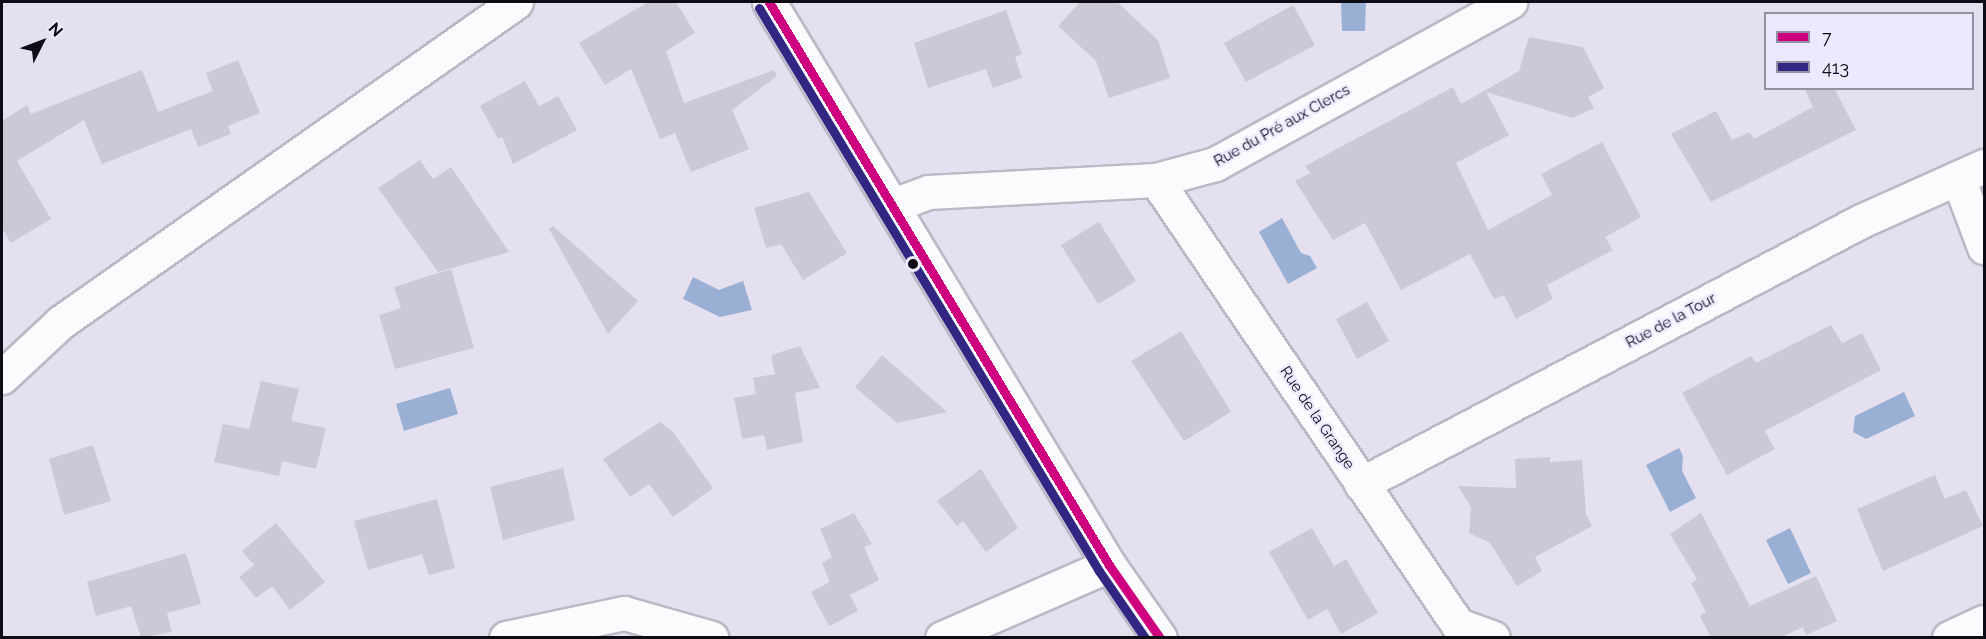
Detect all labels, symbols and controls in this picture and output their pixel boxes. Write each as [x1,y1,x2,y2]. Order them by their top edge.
north arrow [12,12,72,72]
legend [1764,12,1974,90]
text: N [45,19,67,41]
text: 7 [1822,27,1832,48]
text: 413 [1822,57,1849,78]
street label: Rue du Pré aux Clercs [1211,81,1353,171]
unlabelled marker [907,258,919,270]
street label: Rue de la Tour [1623,290,1719,352]
street label: Rue de la Grange [1276,363,1358,473]

